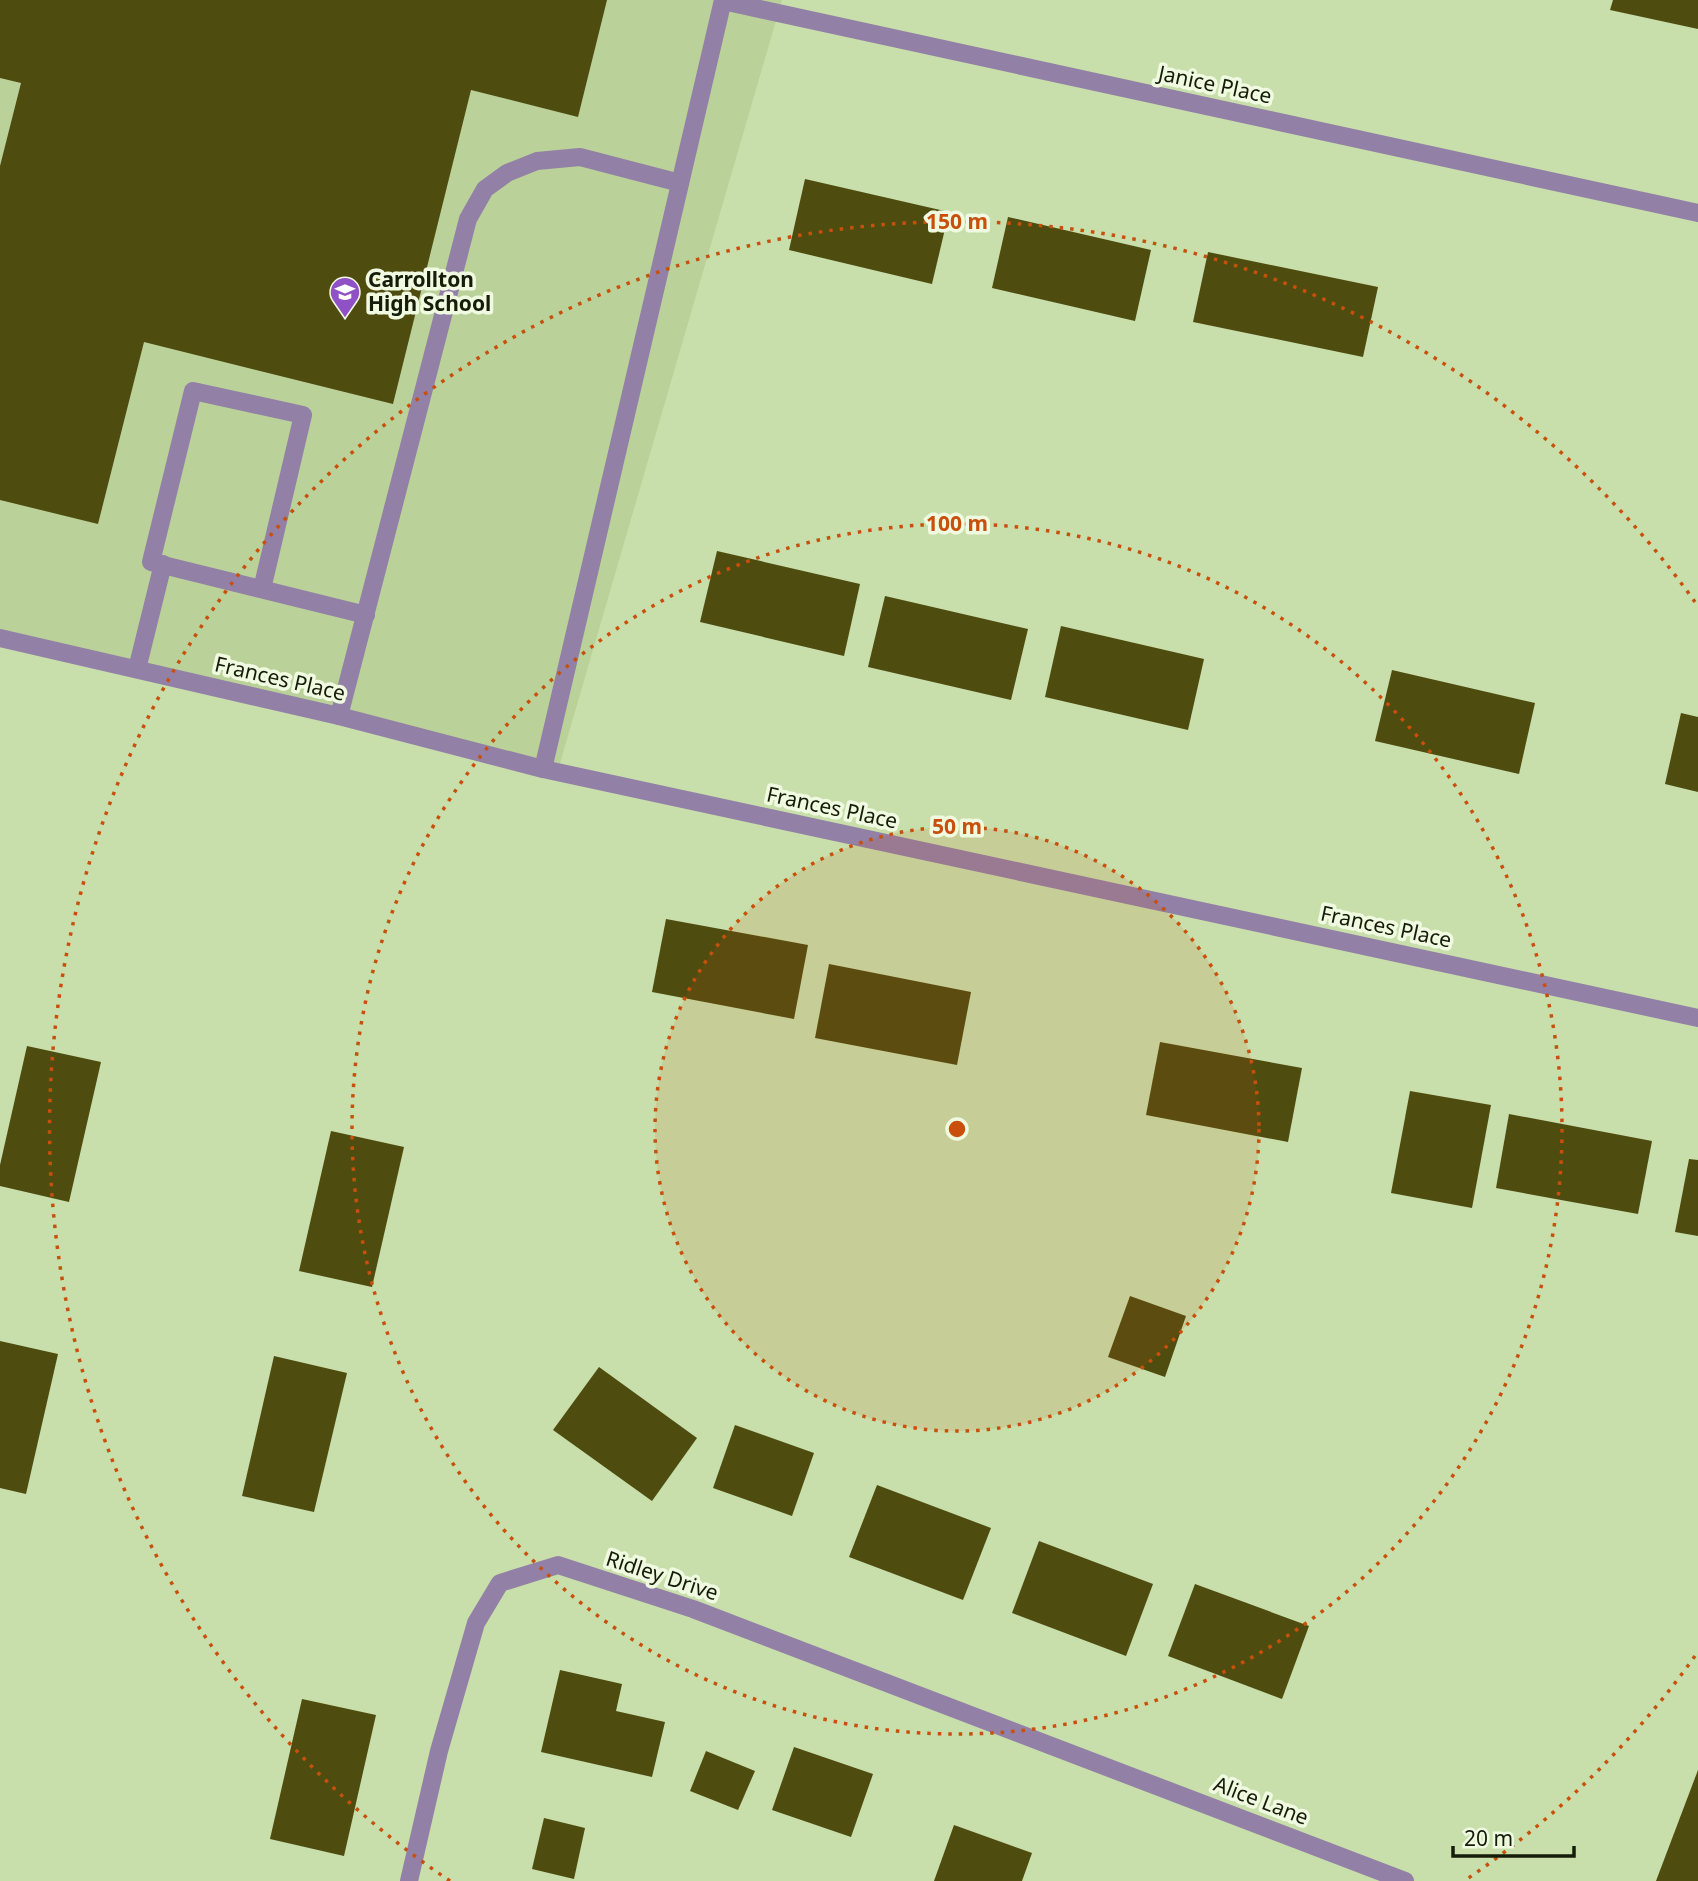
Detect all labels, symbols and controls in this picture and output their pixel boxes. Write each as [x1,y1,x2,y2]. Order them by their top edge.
street label: Janice Place [1154,58,1274,110]
text: 150 m [926,207,988,235]
place label: Carrollton High School [368,265,491,317]
school or university icon: Carrollton High School [328,275,362,319]
text: 100 m [926,509,988,537]
street label: Frances Place [212,649,348,707]
street label: Frances Place [764,779,900,835]
text: 50 m [932,812,982,840]
street label: Frances Place [1318,898,1454,954]
centre of rings [945,1117,969,1141]
street label: Ridley Drive [603,1544,722,1606]
street label: Alice Lane [1210,1769,1313,1831]
scale bar [1453,1814,1574,1858]
text: 20 m [1464,1824,1513,1852]

